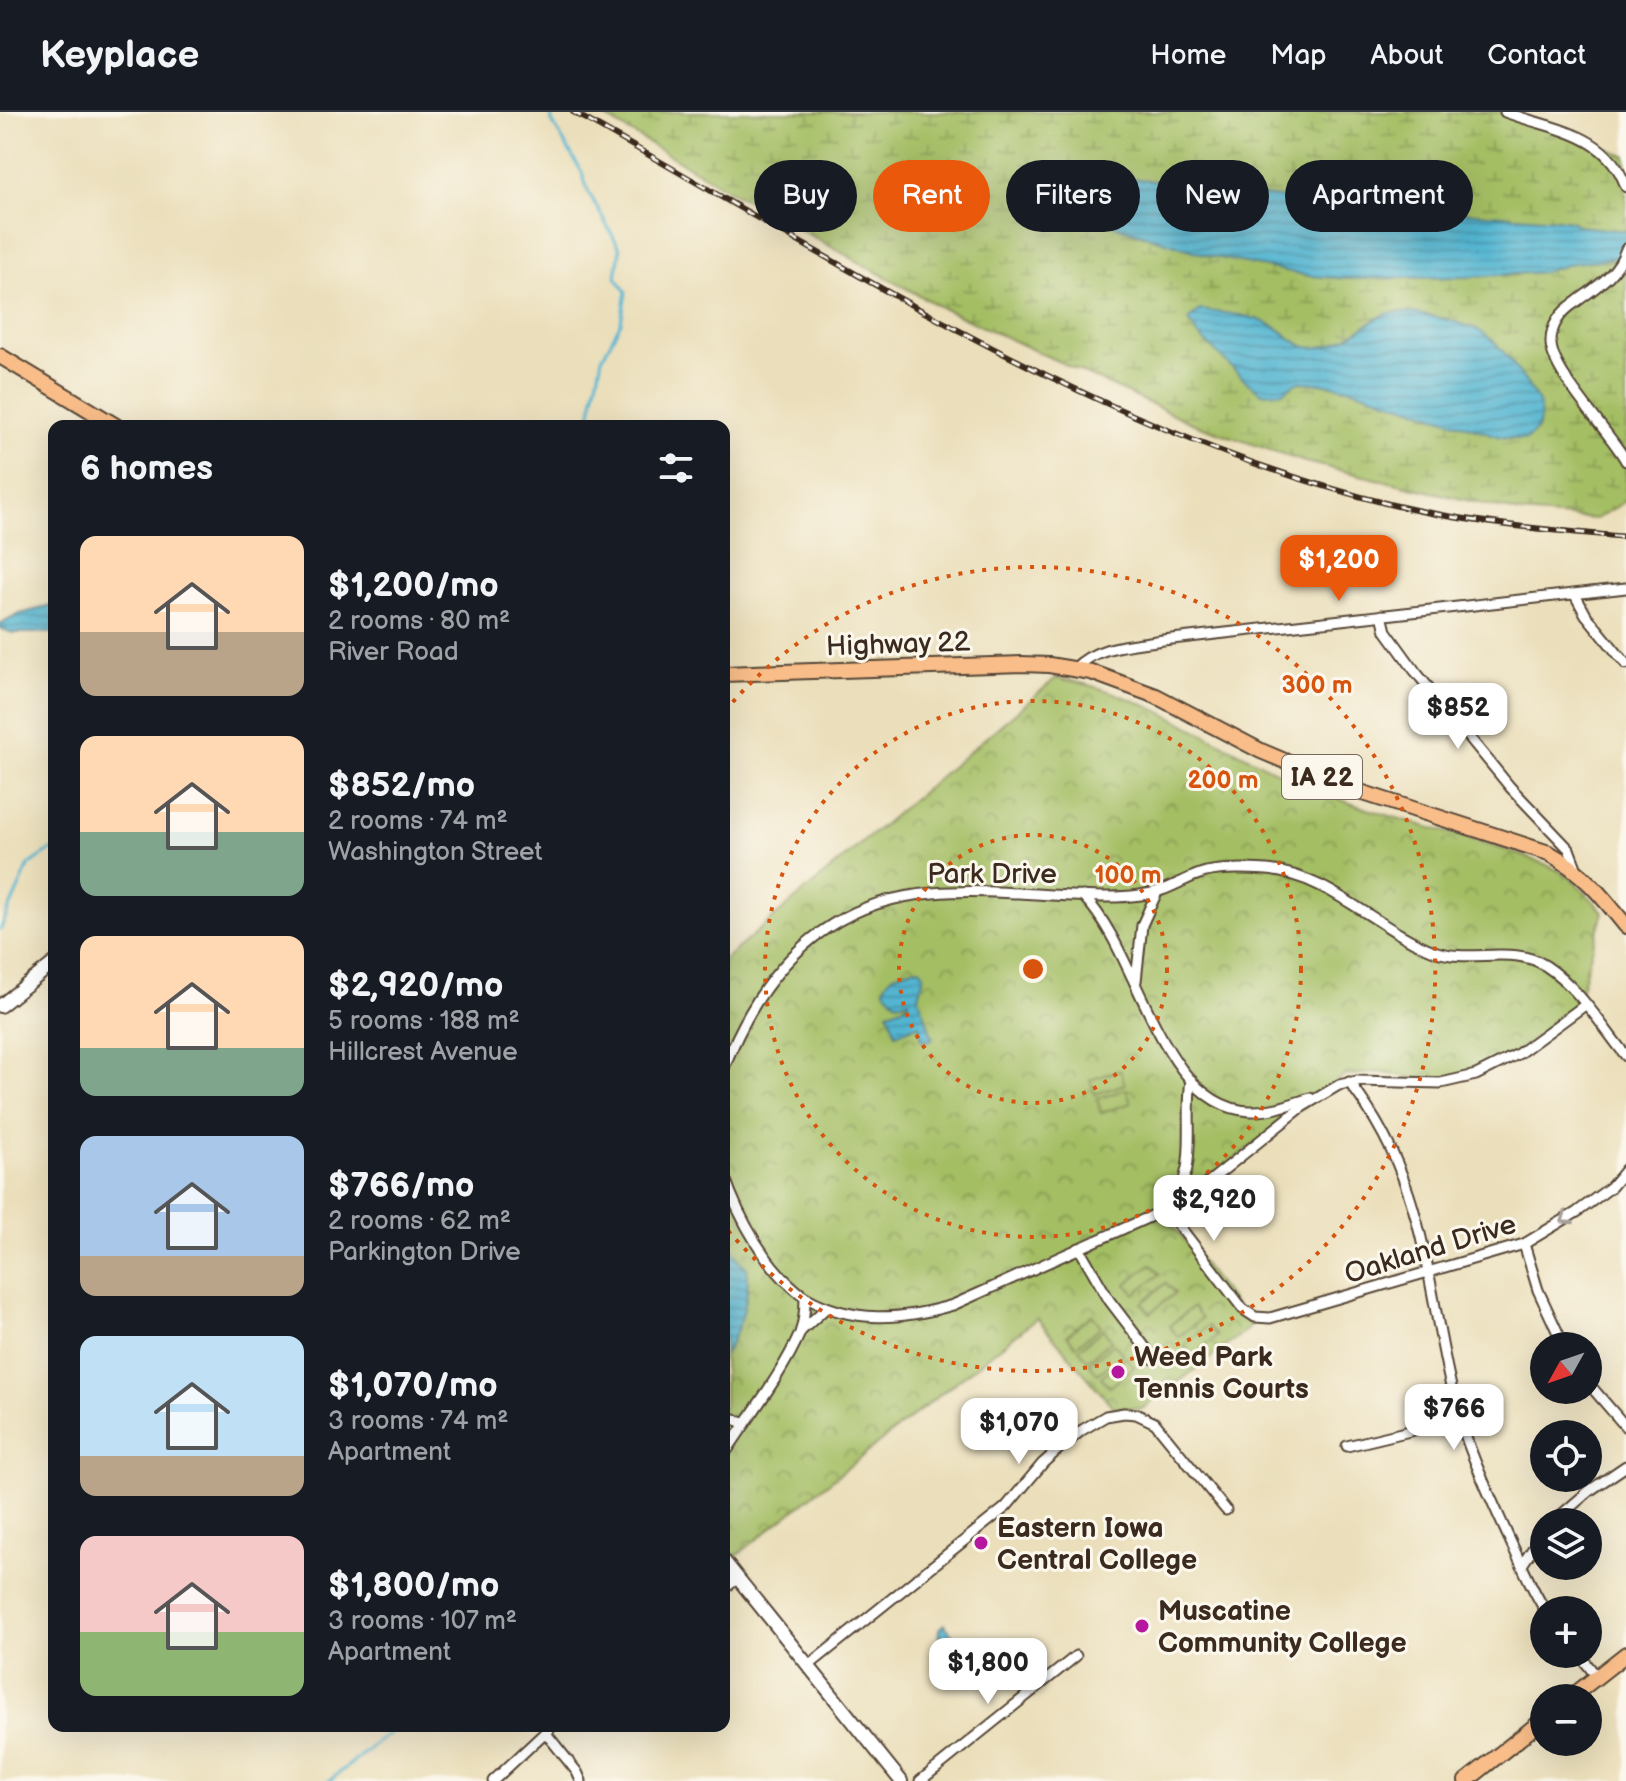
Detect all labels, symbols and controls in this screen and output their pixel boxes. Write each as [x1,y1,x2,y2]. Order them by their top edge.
text: Keyplace [40,33,199,78]
text: Home [1150,39,1226,72]
text: Map [1270,39,1327,72]
text: About [1371,39,1443,72]
text: Contact [1487,39,1586,72]
chip: Buy [754,160,857,232]
chip: Rent [873,160,990,232]
chip: Filters [1006,160,1140,232]
chip: New [1156,160,1269,232]
chip: Apartment [1285,160,1473,232]
icon: filters [654,446,698,490]
text: 6 homes [80,448,213,489]
pin: $1,200 [1274,535,1404,603]
text: $1,200 [1298,545,1380,576]
text: $1,200/mo [328,565,499,606]
icon: home [144,568,240,664]
text: 2 rooms · 80 m² [328,606,510,637]
street label: Highway 22 [825,625,971,664]
text: River Road [328,637,459,668]
text: 300 m [1282,671,1352,700]
pin: $852 [1411,683,1505,751]
text: $852 [1426,693,1490,724]
road number: IA 22 [1282,755,1362,799]
text: $852/mo [328,765,475,806]
text: 200 m [1188,766,1258,795]
icon: home [144,768,240,864]
text: 2 rooms · 74 m² [328,806,508,837]
text: Washington Street [328,837,542,868]
street label: Park Drive [927,858,1057,891]
text: 100 m [1095,861,1161,890]
centre of rings [1019,955,1047,983]
text: $2,920/mo [328,965,503,1006]
icon: home [144,968,240,1064]
text: 5 rooms · 188 m² [328,1006,520,1037]
text: Hillcrest Avenue [328,1037,518,1068]
text: $766/mo [328,1165,474,1206]
icon: home [144,1168,240,1264]
pin: $2,920 [1149,1175,1279,1243]
text: $2,920 [1171,1185,1257,1216]
text: 2 rooms · 62 m² [328,1206,511,1237]
street label: Oakland Drive [1341,1208,1520,1291]
one-way arrow [1561,1209,1575,1224]
text: Parkington Drive [328,1237,521,1268]
north arrow [1530,1332,1602,1404]
map controls [1530,1332,1602,1756]
place label: Weed Park Tennis Courts [1134,1341,1309,1406]
marker: Weed Park Tennis Courts [1109,1363,1127,1381]
text: $1,070/mo [328,1365,498,1406]
icon: home [144,1368,240,1464]
pin: $766 [1407,1384,1501,1452]
text: $766 [1423,1394,1485,1425]
pin: $1,070 [954,1398,1084,1466]
text: 3 rooms · 74 m² [328,1406,508,1437]
text: $1,070 [979,1408,1059,1439]
button: locate [1530,1420,1602,1492]
text: Apartment [328,1437,451,1468]
button: layers [1530,1508,1602,1580]
place label: Eastern Iowa Central College [997,1512,1197,1577]
marker: Eastern Iowa Central College [972,1534,990,1552]
text: $1,800/mo [328,1565,499,1606]
icon: home [144,1568,240,1664]
place label: Muscatine Community College [1158,1595,1407,1660]
button: + [1530,1596,1602,1668]
text: 3 rooms · 107 m² [328,1606,517,1637]
marker: Muscatine Community College [1133,1617,1151,1635]
text: Apartment [328,1637,451,1668]
pin: $1,800 [923,1638,1053,1706]
text: $1,800 [947,1648,1029,1679]
button: − [1530,1684,1602,1756]

